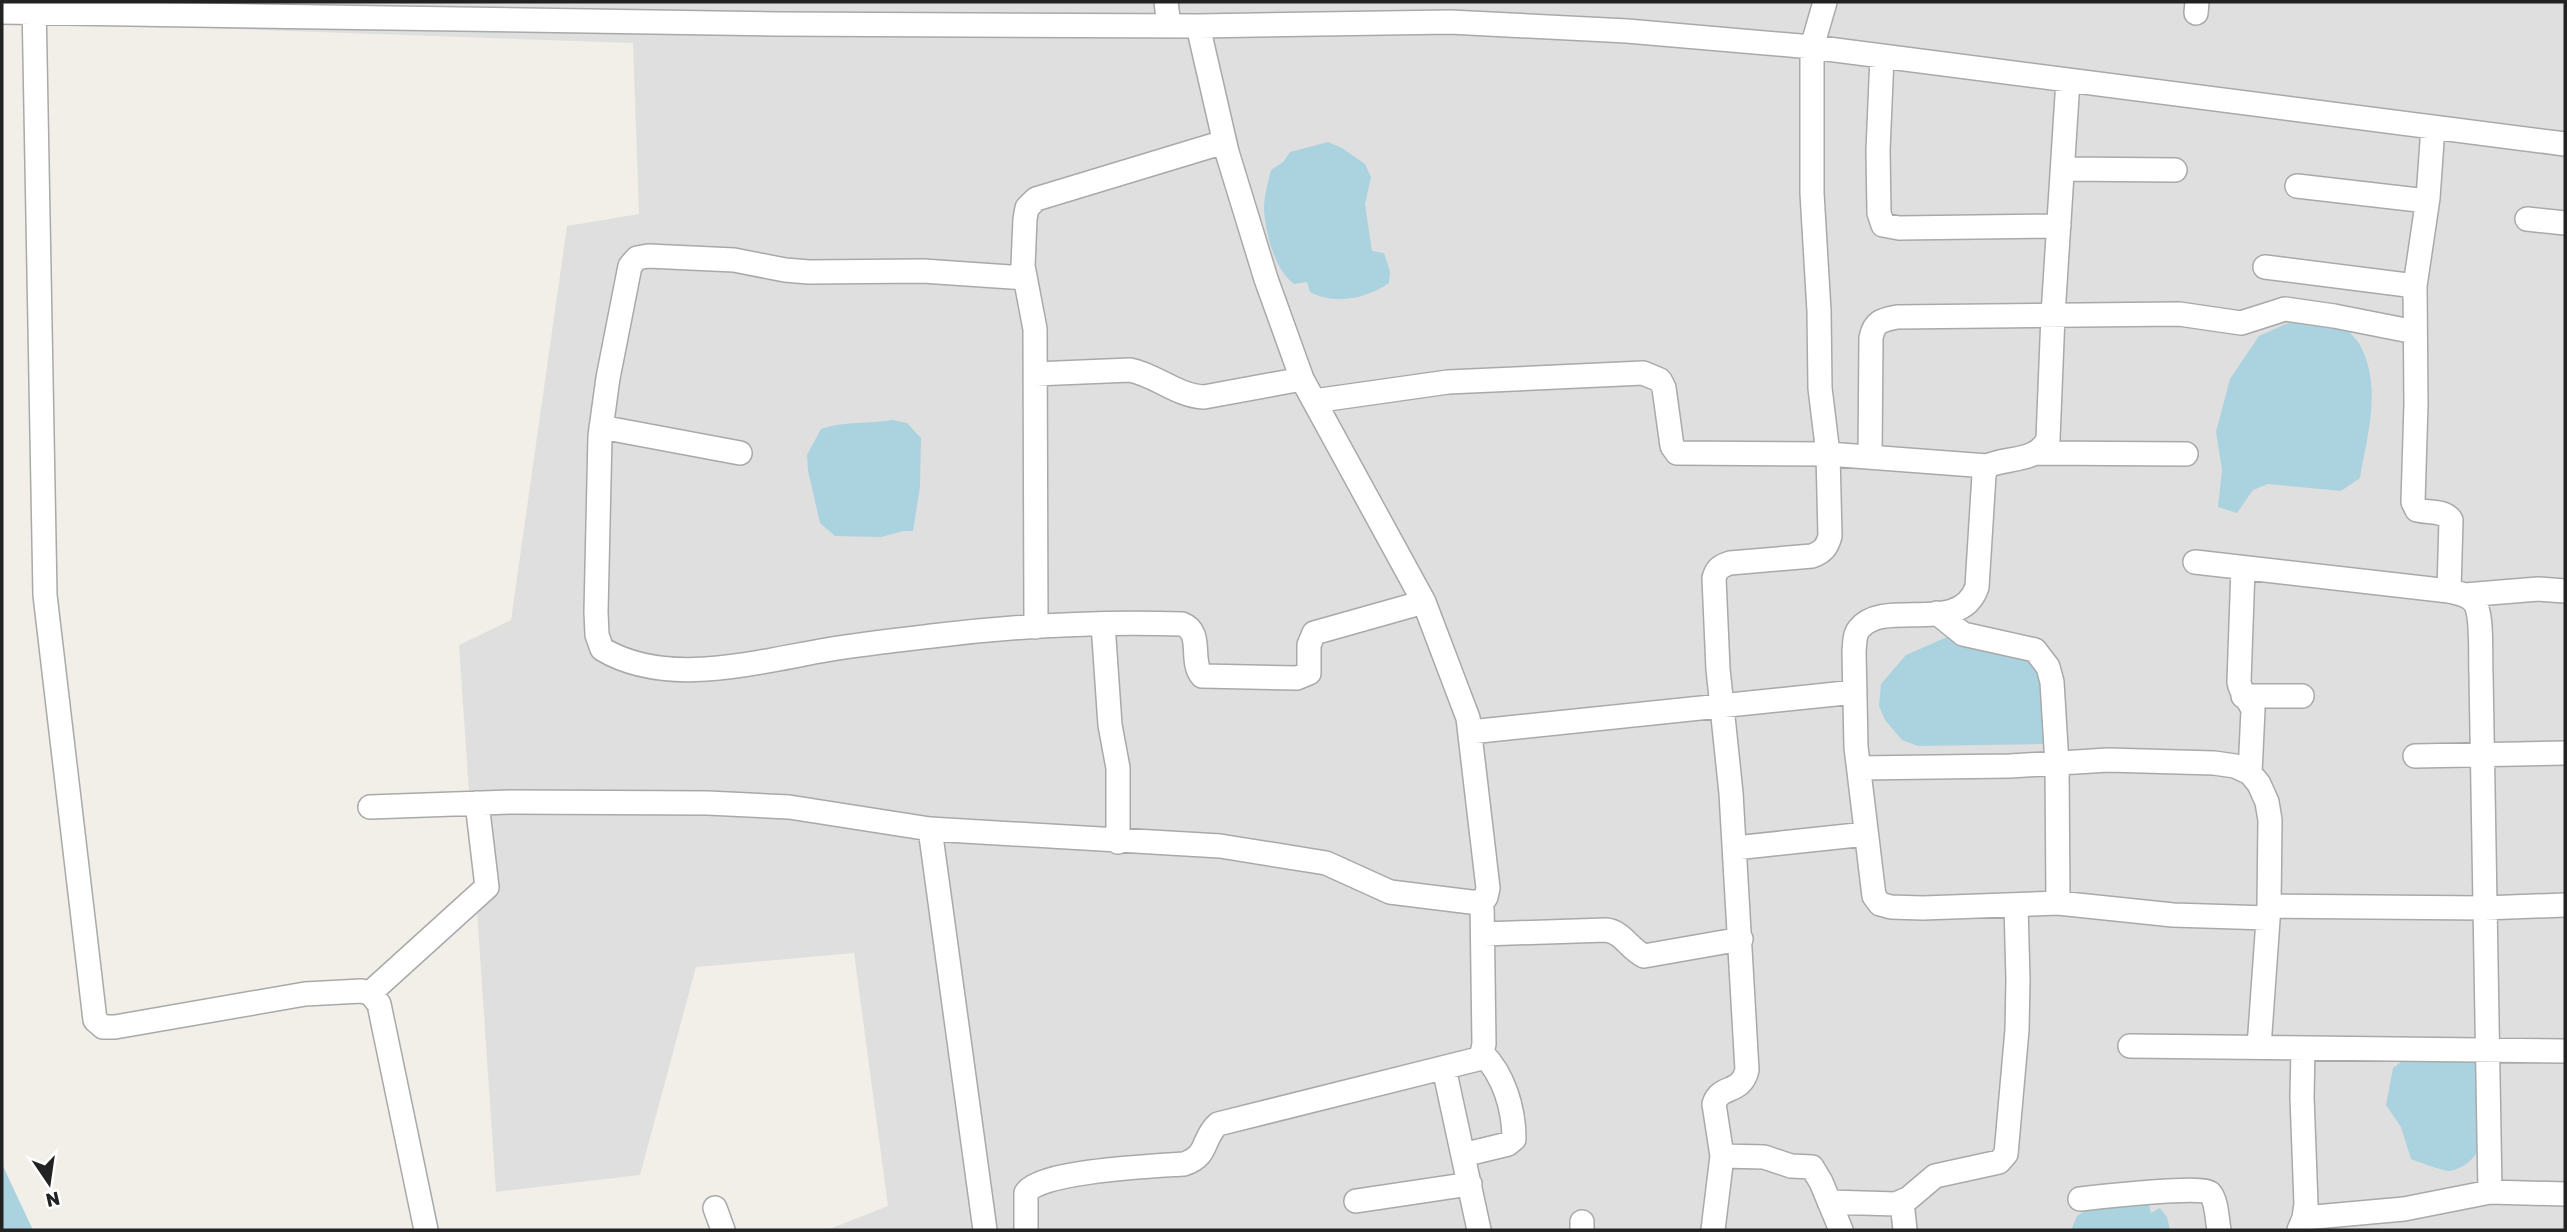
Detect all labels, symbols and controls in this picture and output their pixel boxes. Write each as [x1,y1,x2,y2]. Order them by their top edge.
north arrow [14,1148,84,1218]
text: N [43,1186,62,1212]

